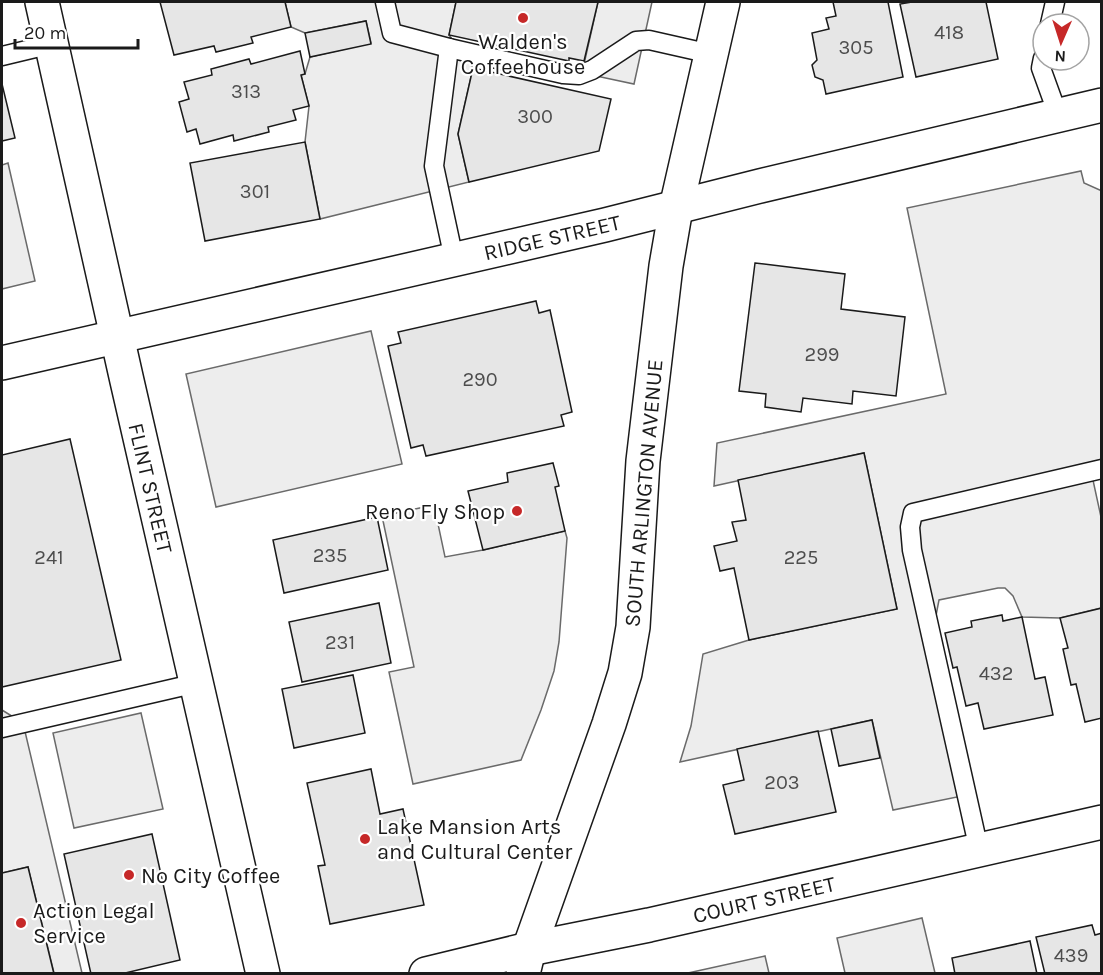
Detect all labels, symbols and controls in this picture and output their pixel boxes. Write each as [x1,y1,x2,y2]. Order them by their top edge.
marker: Walden's Coffeehouse [516,11,530,25]
scale bar [15,12,138,50]
north arrow [1031,12,1091,72]
house number: 418 [934,21,964,44]
text: 20 m [24,22,66,44]
place label: Walden's Coffeehouse [461,29,585,80]
house number: 305 [839,36,873,59]
text: N [1054,47,1066,66]
house number: 313 [231,80,261,103]
house number: 300 [517,105,553,128]
house number: 301 [240,180,270,203]
street label: RIDGE STREET [481,210,623,266]
house number: 299 [805,343,839,366]
street label: SOUTH ARLINGTON AVENUE [619,358,669,628]
house number: 290 [462,368,498,391]
street label: FLINT STREET [122,421,178,556]
place label: Reno Fly Shop [365,499,505,525]
marker: Reno Fly Shop [510,504,524,518]
house number: 235 [313,544,347,567]
house number: 241 [34,546,64,569]
house number: 225 [784,546,818,569]
house number: 231 [325,631,355,654]
house number: 432 [979,662,1013,685]
house number: 203 [764,771,800,794]
place label: Lake Mansion Arts and Cultural Center [377,814,572,865]
marker: Lake Mansion Arts and Cultural Center [358,832,372,846]
place label: No City Coffee [141,863,280,889]
marker: No City Coffee [122,868,136,882]
street label: COURT STREET [691,871,838,929]
place label: Action Legal Service [33,898,155,949]
marker: Action Legal Service [14,916,28,930]
house number: 439 [1054,944,1088,967]

